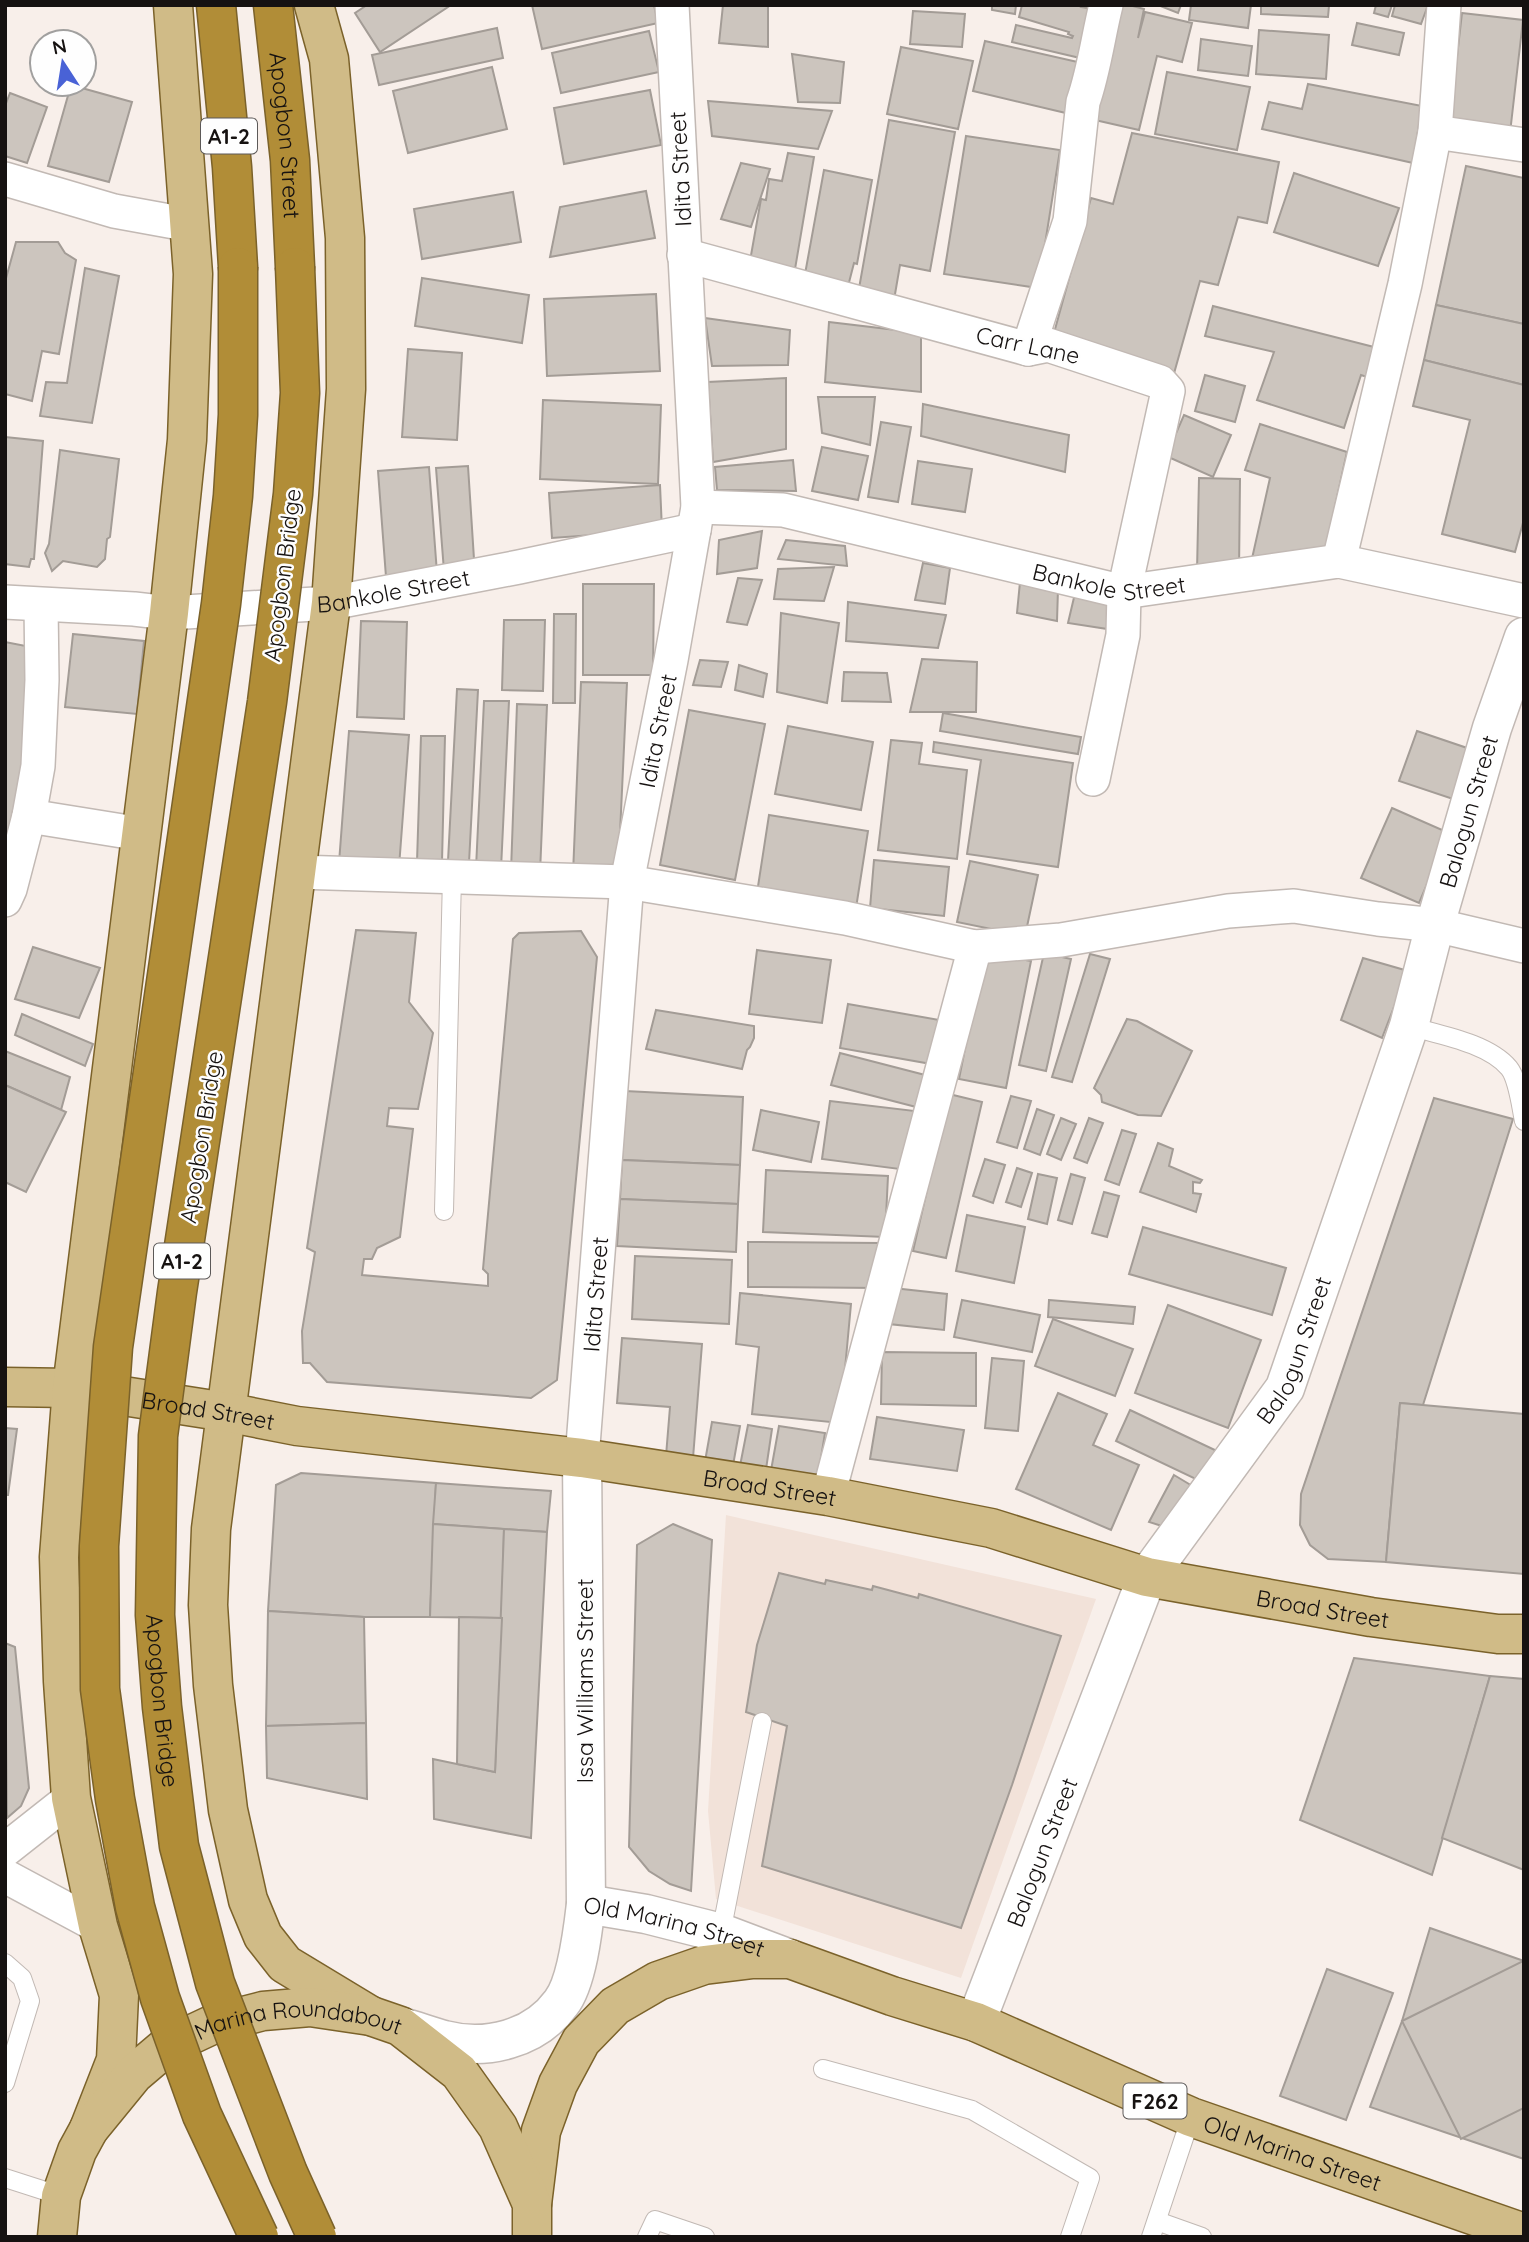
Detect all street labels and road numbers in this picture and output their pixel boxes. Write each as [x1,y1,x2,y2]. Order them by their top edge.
street label: Apogbon Street [264,50,307,220]
street label: Idita Street [662,110,698,227]
road number: A1-2 [201,118,257,154]
street label: Carr Lane [973,320,1083,370]
street label: Apogbon Bridge [257,487,307,663]
street label: Bankole Street [1030,556,1187,607]
street label: Bankole Street [316,562,472,618]
street label: Idita Street [632,671,682,790]
street label: Balogun Street [1432,731,1504,891]
street label: Apogbon Bridge [173,1049,229,1225]
street label: Idita Street [576,1236,614,1353]
road number: A1-2 [154,1244,210,1278]
street label: Balogun Street [1249,1272,1337,1429]
street label: Broad Street [140,1385,277,1436]
street label: Broad Street [701,1462,839,1512]
street label: Issa Williams Street [570,1578,599,1784]
street label: Broad Street [1254,1582,1391,1634]
street label: Apogbon Bridge [140,1613,186,1789]
street label: Balogun Street [999,1773,1083,1931]
street label: Old Marina Street [582,1889,769,1963]
street label: Marina Roundabout [189,1992,407,2046]
road number: F262 [1124,2084,1186,2118]
street label: Old Marina Street [1200,2108,1385,2197]

